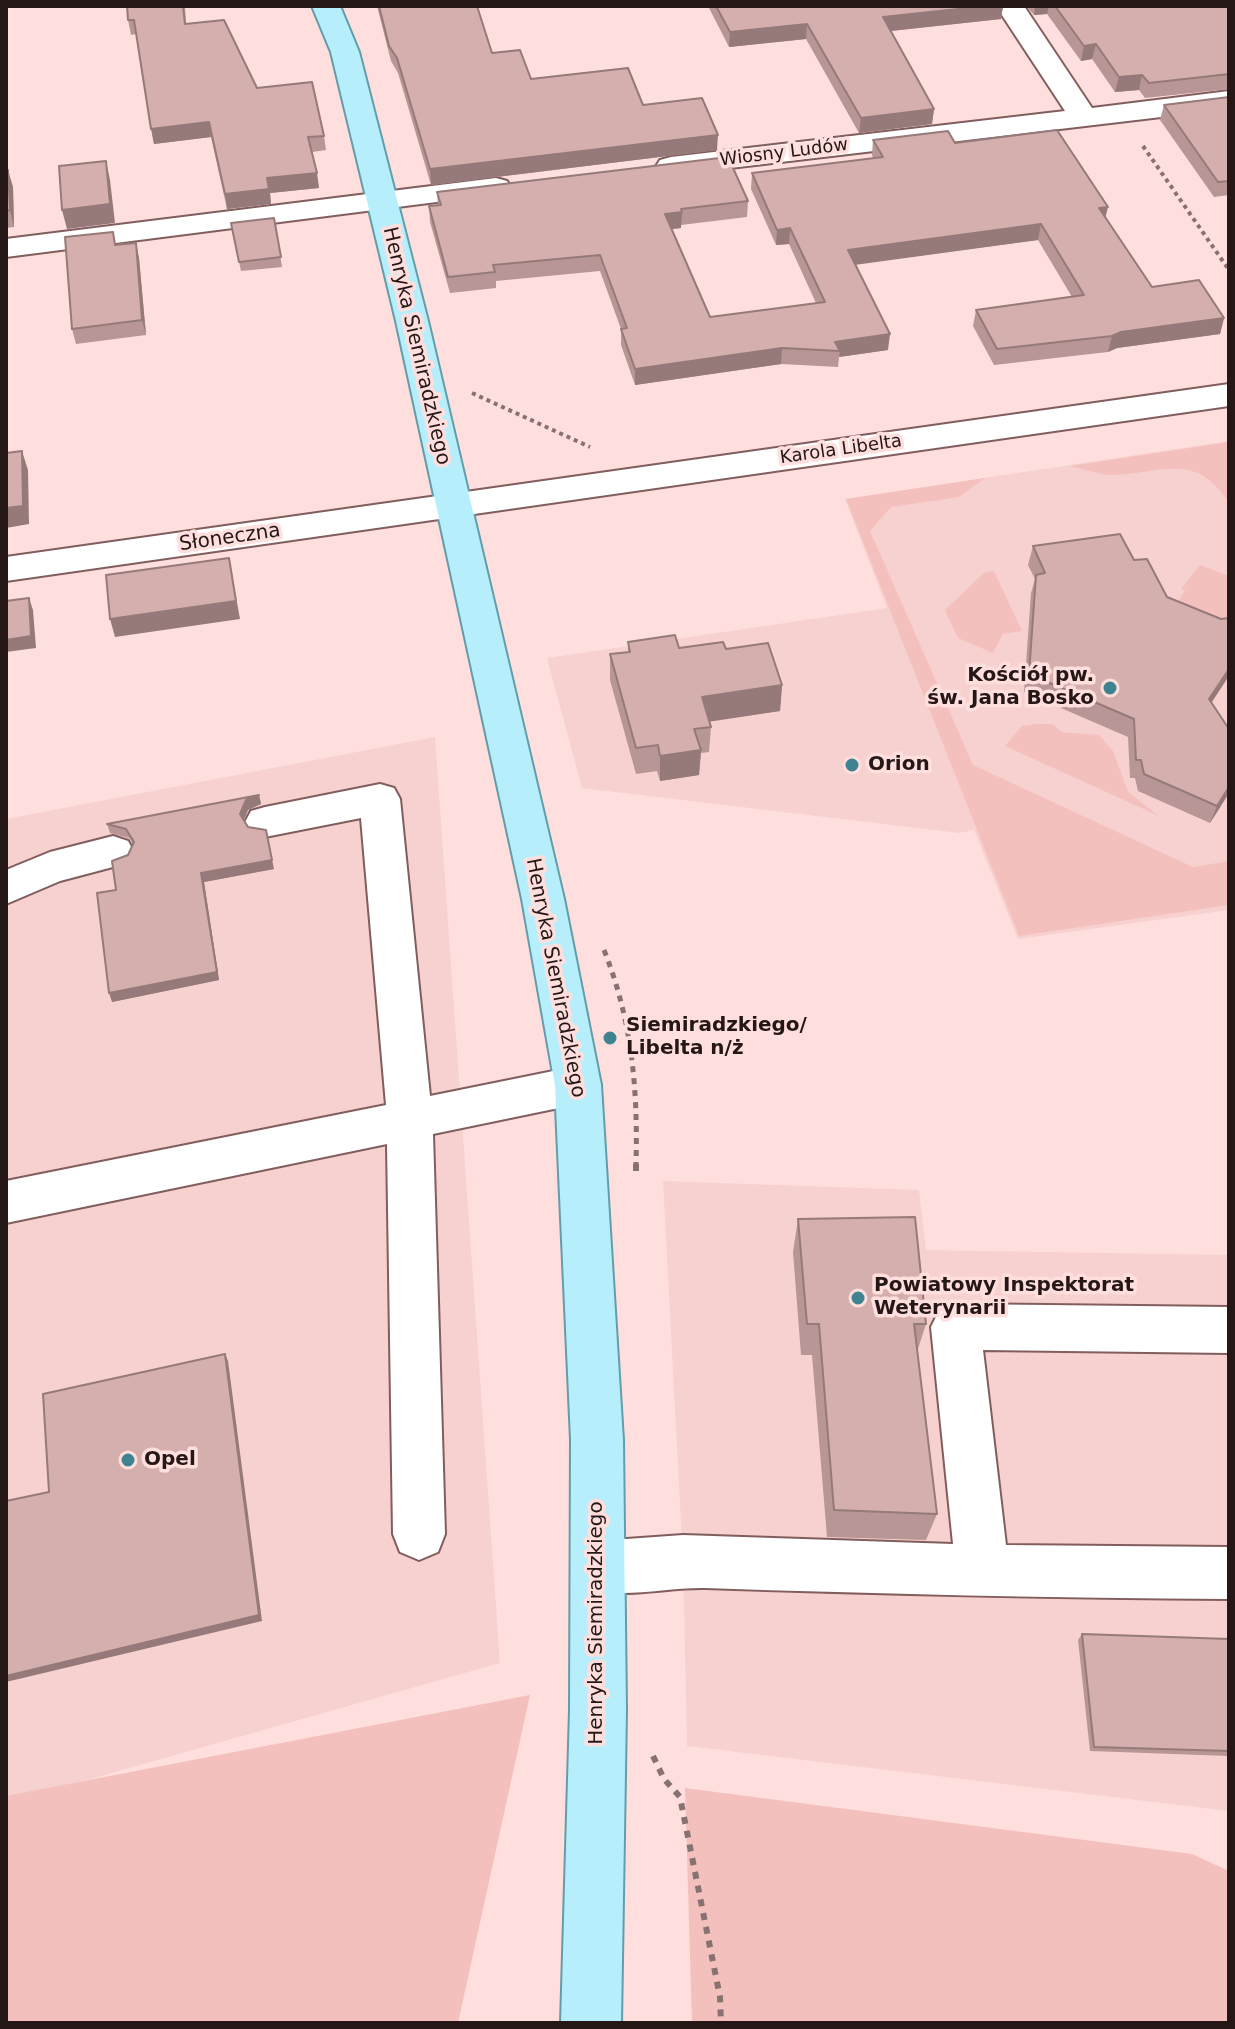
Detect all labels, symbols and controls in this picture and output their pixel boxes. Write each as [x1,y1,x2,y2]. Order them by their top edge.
street label: Wiosny Ludów [719,134,849,172]
street label: Henryka Siemiradzkiego [377,225,455,467]
street label: Karola Libelta [779,431,903,469]
street label: Słoneczna [178,519,282,557]
place label: Kościół pw. św. Jana Bosko [927,664,1094,711]
marker: Kościół pw. św. Jana Bosko [1101,679,1119,697]
place label: Orion [868,753,930,777]
marker: Orion [843,756,861,774]
street label: Henryka Siemiradzkiego [520,856,590,1100]
place label: Siemiradzkiego/ Libelta n/ż [626,1014,807,1061]
marker: Siemiradzkiego/ Libelta n/ż [601,1029,619,1047]
place label: Powiatowy Inspektorat Weterynarii [874,1274,1134,1321]
marker: Powiatowy Inspektorat Weterynarii [849,1289,867,1307]
place label: Opel [144,1448,196,1472]
marker: Opel [119,1451,137,1469]
street label: Henryka Siemiradzkiego [585,1501,609,1745]

